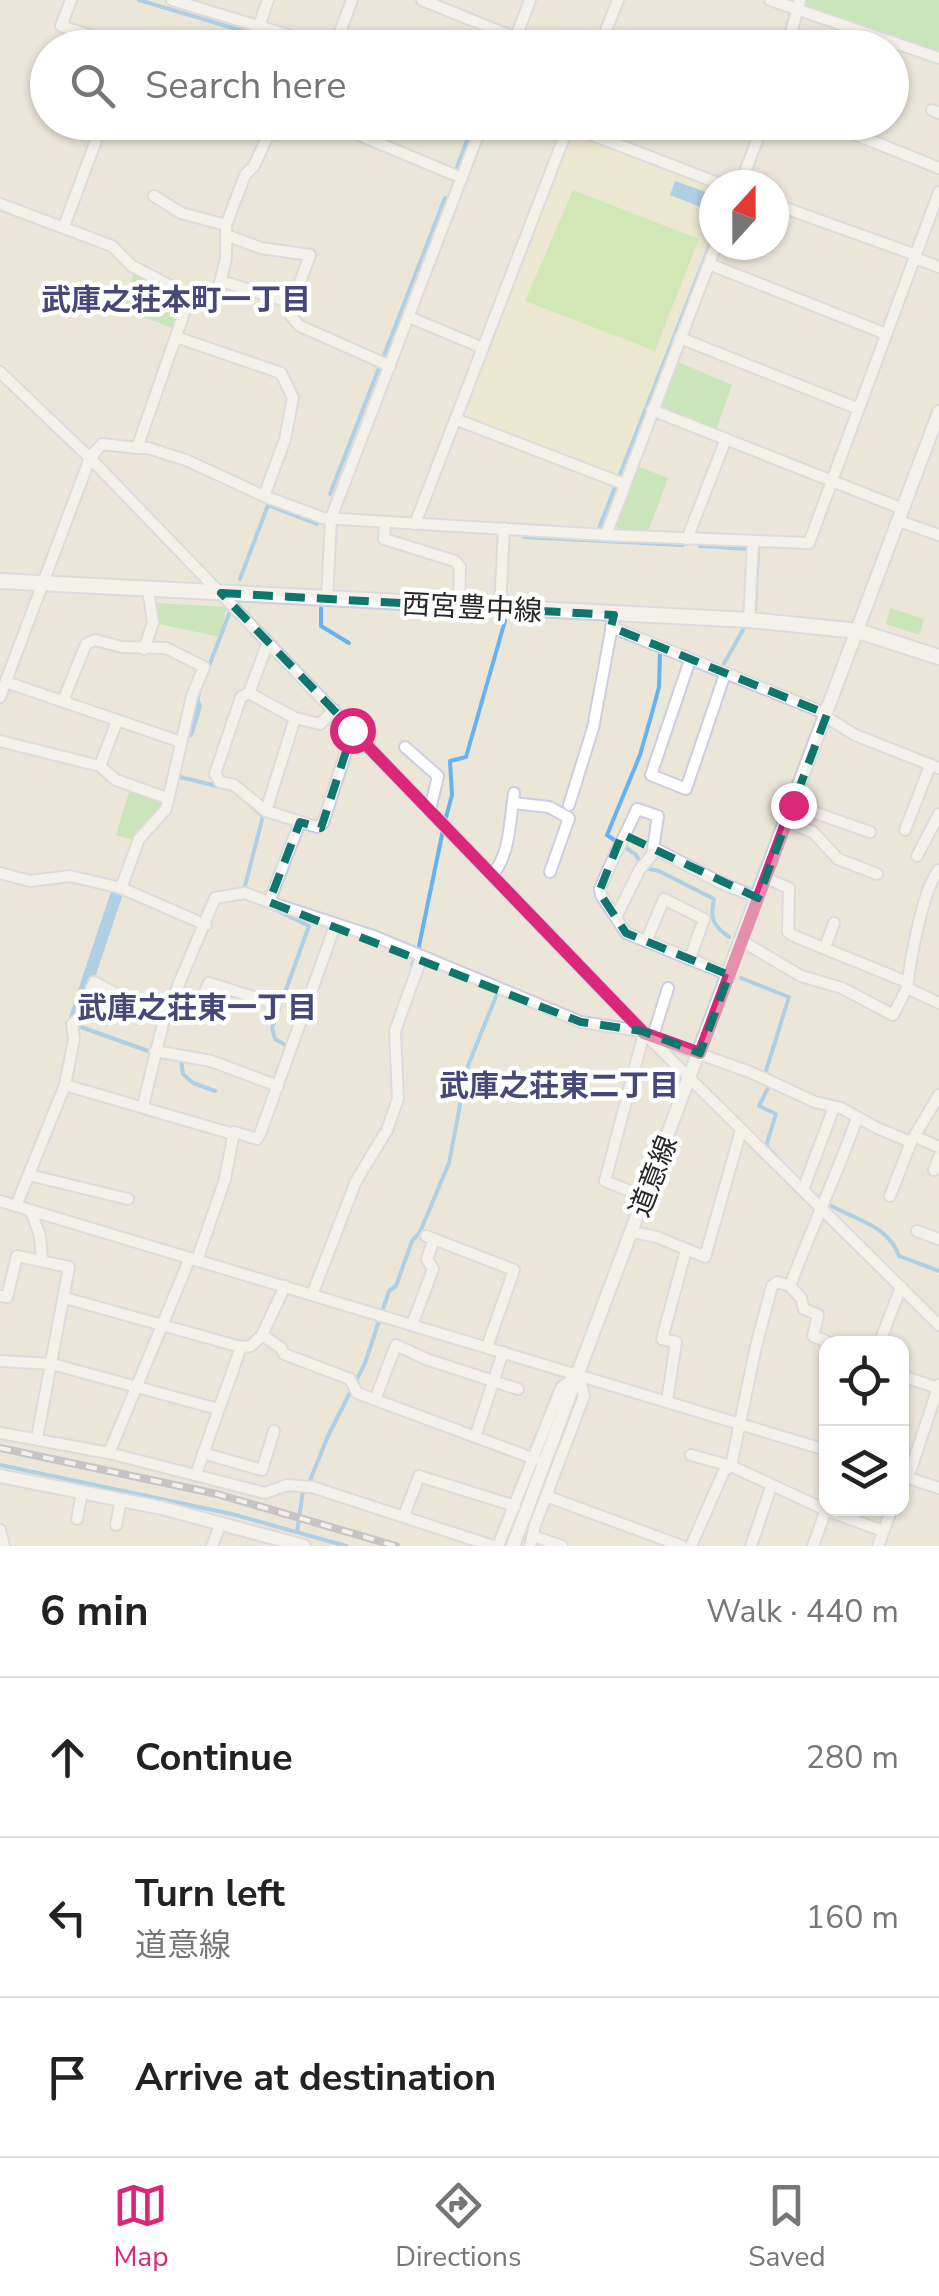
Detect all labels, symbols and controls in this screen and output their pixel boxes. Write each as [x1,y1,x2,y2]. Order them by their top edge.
search box [30,30,909,140]
icon: search [65,58,120,113]
text: Search here [145,60,346,111]
north arrow [699,170,789,260]
district label: 武庫之荘本町一丁目 [41,280,311,321]
street label: 西宮豊中線 [401,585,543,631]
route start [330,708,376,754]
route end [771,783,817,829]
district label: 武庫之荘東一丁目 [77,988,317,1029]
district label: 武庫之荘東二丁目 [439,1066,679,1107]
street label: 道意線 [621,1130,687,1222]
map controls [819,1336,909,1516]
button: locate [819,1336,909,1426]
button: layers [819,1426,909,1516]
text: 6 min [40,1583,149,1640]
text: Walk · 440 m [706,1590,899,1633]
icon: ahead [40,1730,95,1785]
text: Continue [135,1732,293,1783]
text: 280 m [806,1736,899,1779]
text: Turn left [135,1868,285,1919]
icon: left [40,1890,95,1945]
text: 160 m [806,1896,899,1939]
text: 道意線 [135,1924,231,1967]
icon: arrive [40,2050,95,2105]
text: Arrive at destination [135,2052,496,2103]
tab: Map [113,2178,168,2276]
tab: Directions [395,2178,521,2276]
tab: Saved [748,2178,826,2276]

